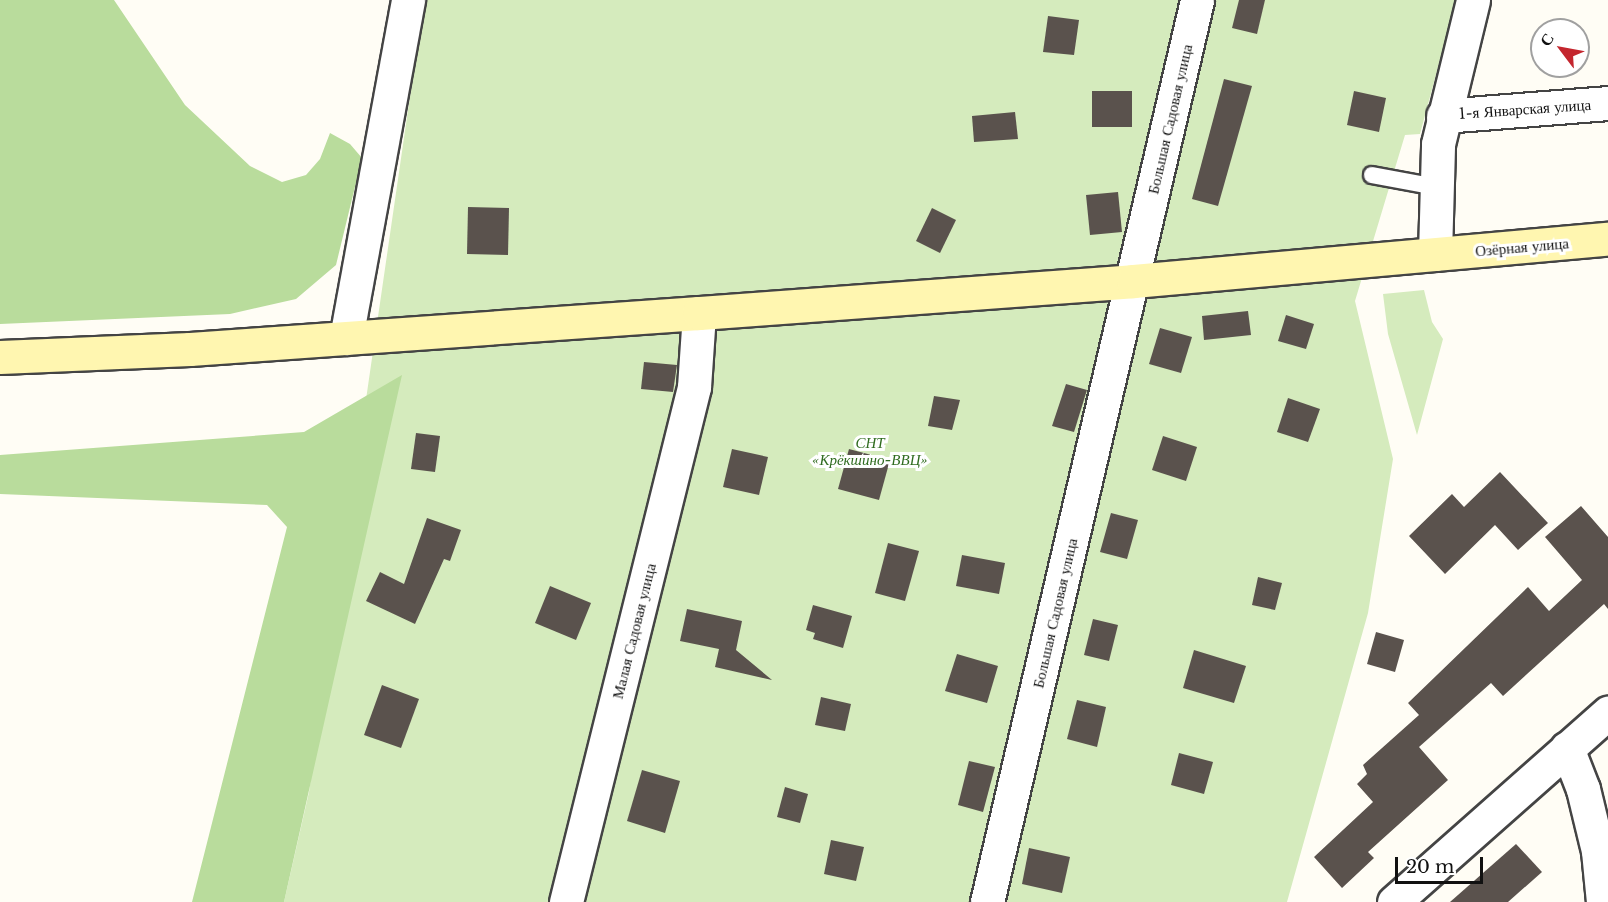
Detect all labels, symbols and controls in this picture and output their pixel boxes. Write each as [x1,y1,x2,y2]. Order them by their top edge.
north arrow [1530,18,1590,78]
text: С [1535,29,1558,50]
street label: Большая Садовая улица [1144,42,1196,196]
street label: 1-я Январская улица [1458,95,1592,123]
street label: Озёрная улица [1474,234,1570,260]
park label: СНТ «Крёкшино-ВВЦ» [812,433,928,468]
street label: Большая Садовая улица [1029,536,1081,690]
street label: Малая Садовая улица [608,561,660,701]
scale bar [1398,845,1486,883]
text: 20 m [1406,856,1454,878]

